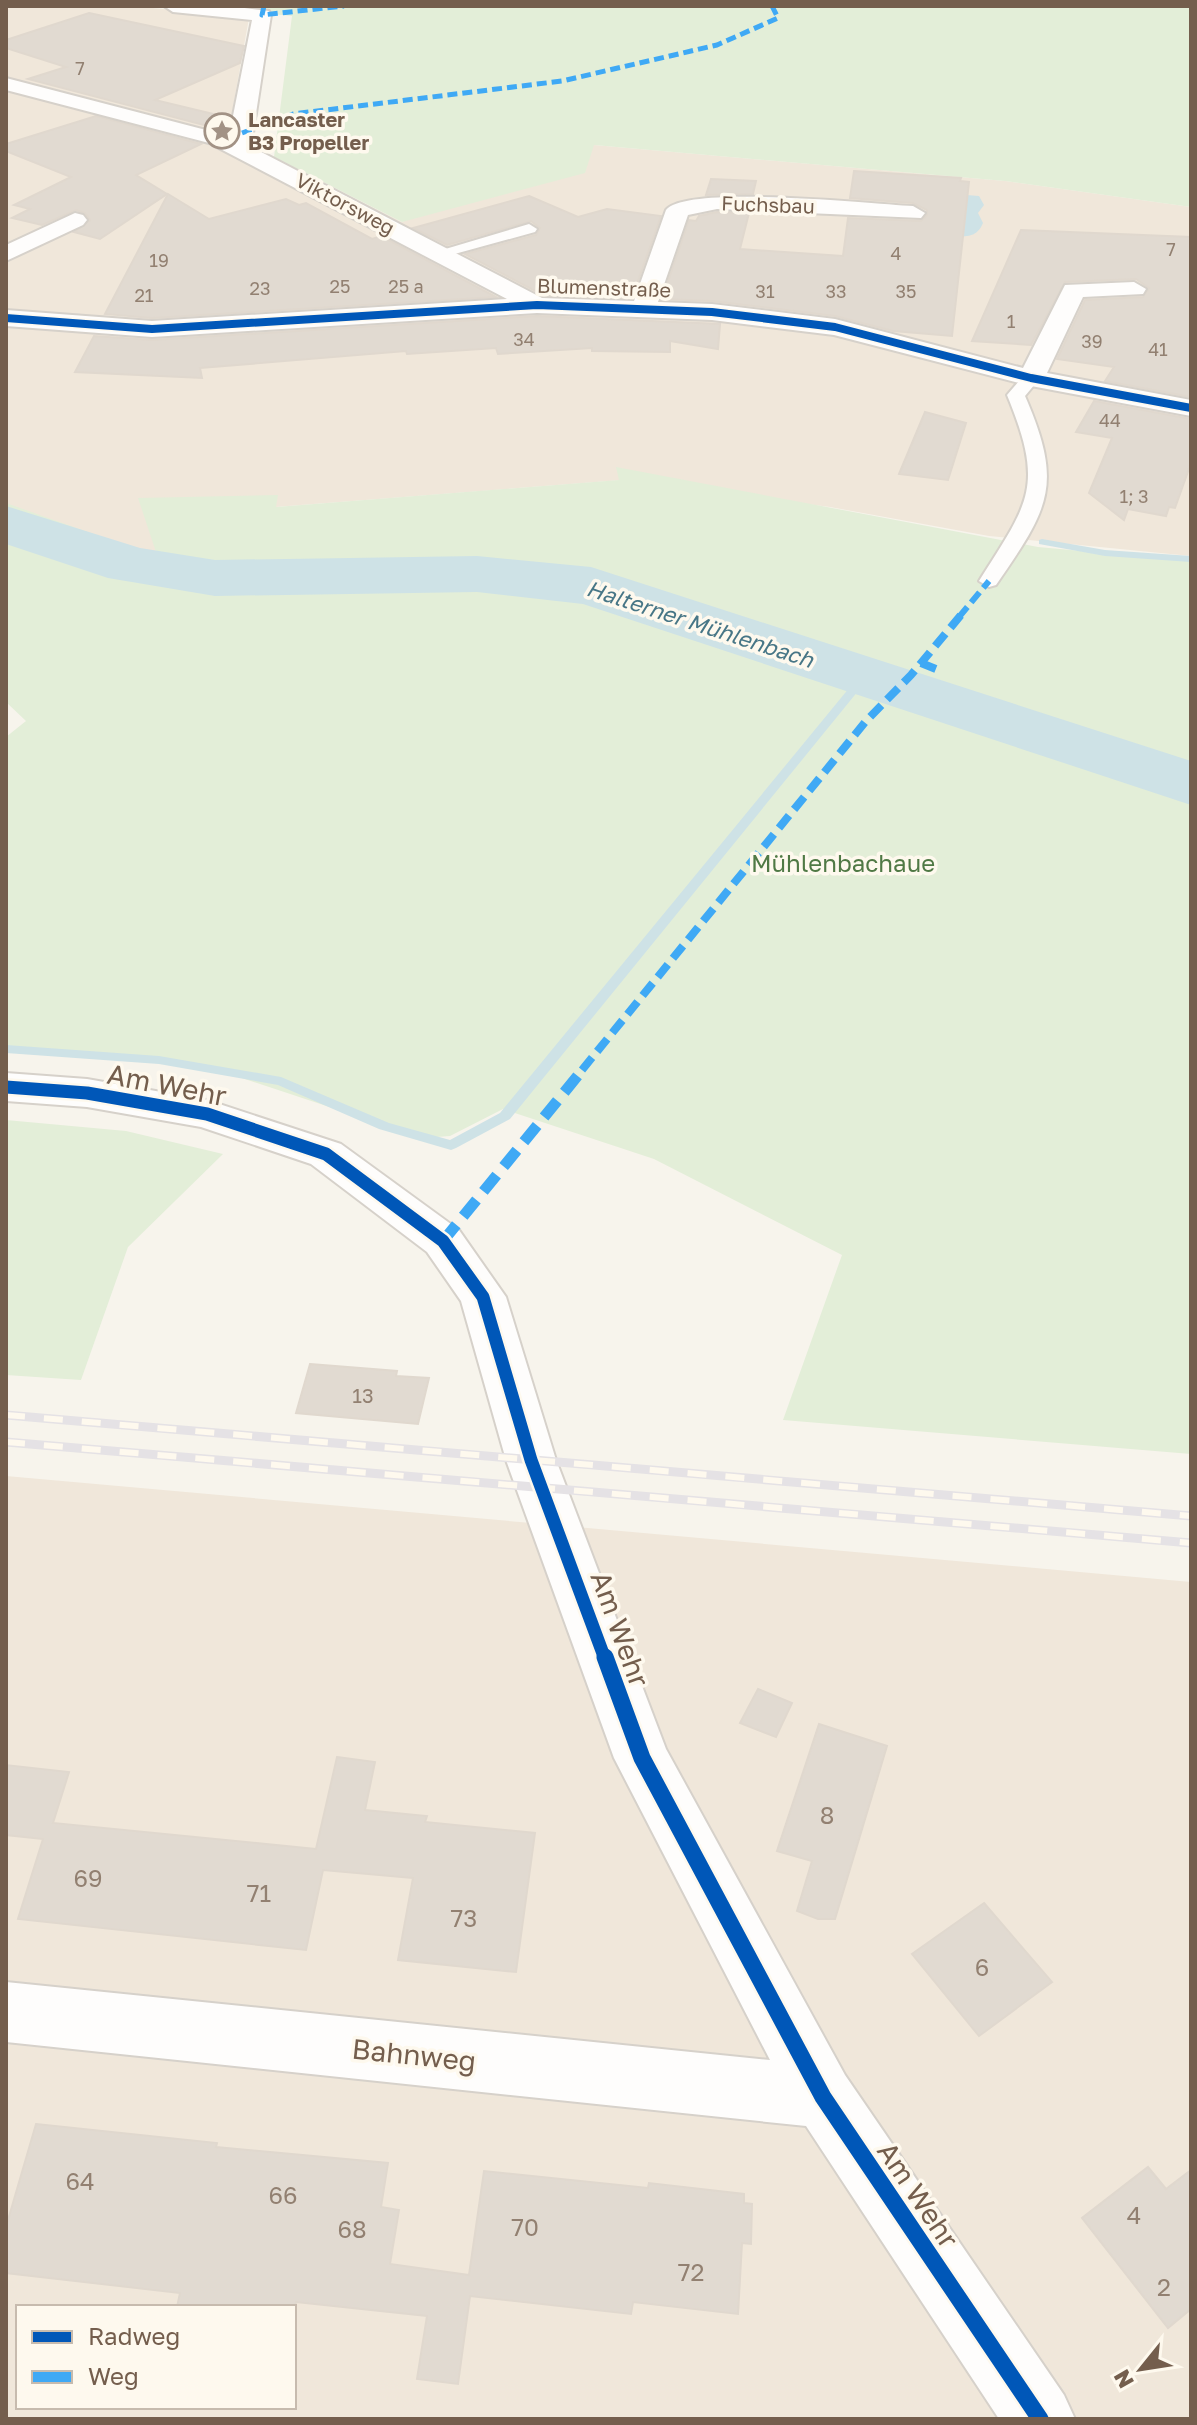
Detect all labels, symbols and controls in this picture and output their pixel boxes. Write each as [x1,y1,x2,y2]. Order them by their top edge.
house number: 7 [75,57,85,79]
place label: Lancaster B3 Propeller [248,107,369,154]
place icon: Lancaster B3 Propeller [203,112,241,150]
street label: Viktorsweg [292,167,399,239]
street label: Fuchsbau [721,190,815,218]
house number: 7 [1166,238,1176,260]
house number: 4 [891,242,902,264]
house number: 19 [149,249,169,271]
street label: Blumenstraße [537,273,672,301]
house number: 25 [330,275,350,297]
house number: 25 a [388,275,424,297]
house number: 23 [250,277,270,299]
house number: 31 [755,280,775,302]
house number: 33 [825,280,847,302]
house number: 35 [896,280,916,302]
house number: 21 [134,284,154,306]
house number: 1 [1007,310,1016,332]
house number: 34 [513,328,535,350]
house number: 39 [1081,330,1103,352]
house number: 41 [1148,338,1168,360]
house number: 44 [1099,409,1121,431]
house number: 1; 3 [1119,485,1149,507]
water label: Halterner Mühlenbach [583,574,818,673]
park label: Mühlenbachaue [751,848,935,877]
street label: Am Wehr [105,1057,230,1112]
house number: 13 [352,1383,374,1407]
street label: Am Wehr [584,1566,657,1691]
house number: 8 [820,1800,834,1829]
house number: 69 [73,1863,103,1892]
house number: 71 [247,1878,271,1907]
house number: 73 [451,1903,477,1932]
house number: 6 [975,1952,989,1981]
street label: Bahnweg [350,2032,478,2077]
street label: Am Wehr [871,2135,966,2254]
house number: 64 [65,2166,95,2195]
house number: 66 [268,2180,298,2209]
house number: 4 [1127,2200,1141,2229]
house number: 70 [511,2212,539,2241]
house number: 68 [337,2214,367,2243]
house number: 72 [678,2257,704,2286]
house number: 2 [1157,2272,1171,2301]
legend [16,2305,296,2409]
text: Radweg [88,2321,180,2350]
north arrow [1101,2329,1181,2409]
text: Weg [88,2361,139,2390]
text: N [1107,2365,1139,2393]

